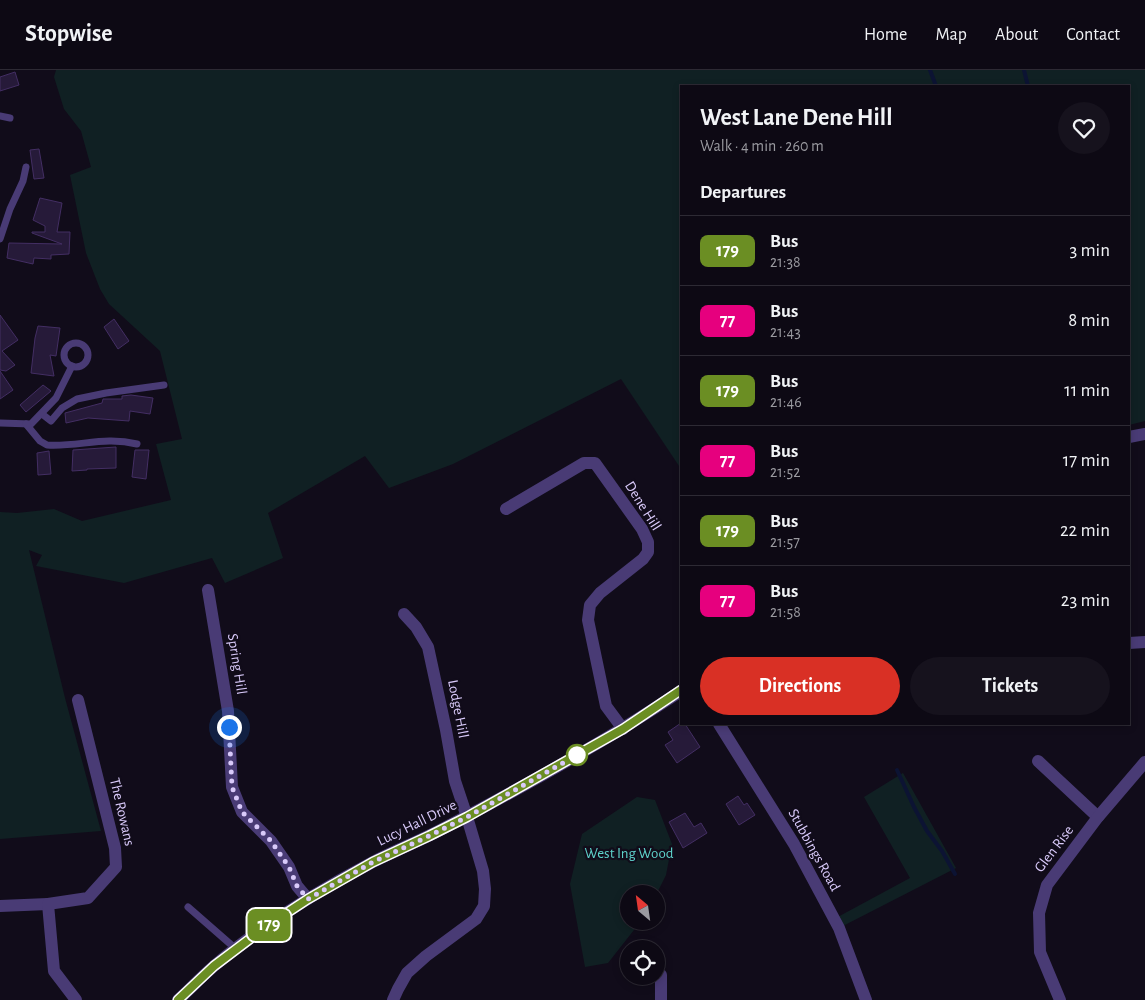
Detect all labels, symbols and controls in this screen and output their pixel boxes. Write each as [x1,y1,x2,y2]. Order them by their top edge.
text: Stopwise [25,22,112,46]
text: Home [864,26,907,44]
text: Map [935,26,967,44]
text: About [995,26,1038,44]
text: Contact [1066,26,1120,44]
button: heart [1058,102,1110,154]
text: West Lane Dene Hill [700,106,892,130]
text: Walk · 4 min · 260 m [700,138,824,154]
text: Departures [700,183,786,202]
text: Bus [770,232,798,251]
text: 3 min [1069,241,1110,260]
text: 179 [716,242,739,260]
text: 21:38 [770,254,801,270]
text: Bus [770,302,798,321]
text: 8 min [1068,311,1110,330]
text: 77 [720,312,735,330]
text: 21:43 [770,324,801,340]
text: Bus [770,372,798,391]
text: 11 min [1064,381,1110,400]
text: 179 [716,382,739,400]
text: 21:46 [770,394,802,410]
text: Bus [770,442,798,461]
text: 17 min [1063,451,1110,470]
text: 77 [720,452,735,470]
text: 21:52 [770,464,800,480]
street label: Dene Hill [622,479,664,533]
text: Bus [770,512,798,531]
text: 22 min [1060,521,1110,540]
text: 179 [716,522,739,540]
text: 21:57 [770,534,800,550]
text: Bus [770,582,798,601]
text: 23 min [1061,591,1110,610]
text: 77 [720,592,735,610]
text: 21:58 [770,604,801,620]
street label: Spring Hill [225,632,249,696]
button: Directions [700,657,900,715]
button: Tickets [910,657,1110,715]
street label: Lodge Hill [445,679,471,739]
your location [217,715,242,740]
unlabelled marker [566,744,588,766]
street label: The Rowans [107,777,137,847]
street label: Lucy Hall Drive [375,797,459,849]
street label: Stubbings Road [785,806,843,894]
street label: Glen Rise [1032,823,1076,875]
park label: West Ing Wood [584,846,674,861]
north arrow [620,885,665,930]
map controls [620,885,665,985]
line badge: 179 [240,909,298,941]
text: 179 [258,916,280,934]
button: locate [620,940,665,985]

